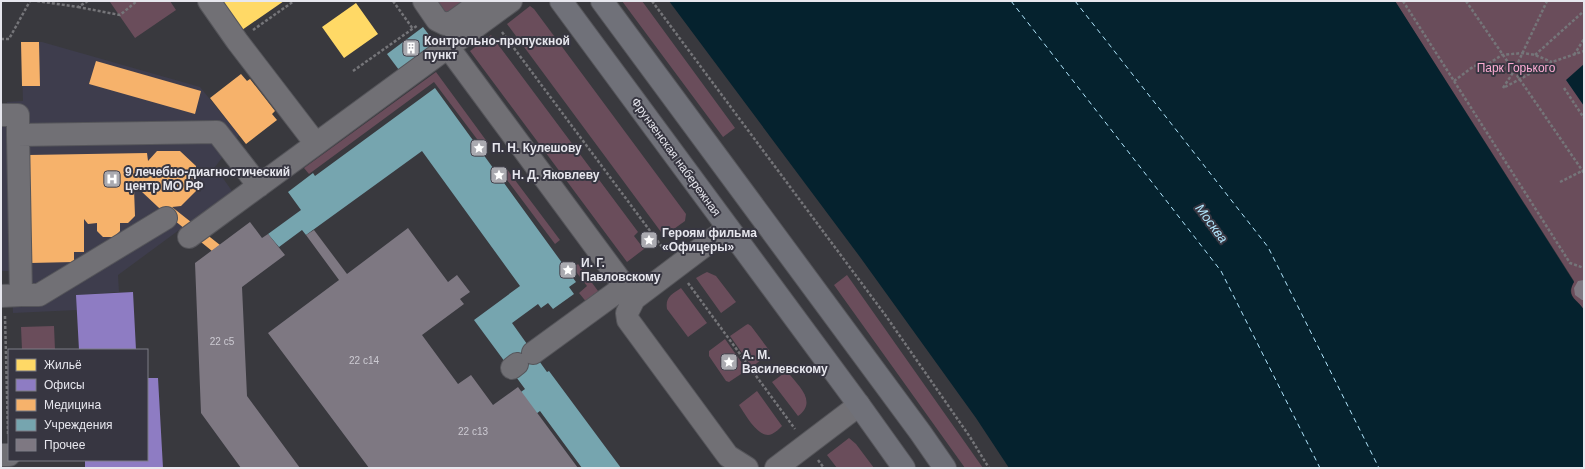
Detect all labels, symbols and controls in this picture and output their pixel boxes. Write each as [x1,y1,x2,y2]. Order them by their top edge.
place label: Контрольно-пропускной пункт [424,34,570,62]
building icon: Контрольно-пропускной пункт [401,38,421,58]
park label: Парк Горького [1477,61,1556,75]
street label: Фрунзенская набережная [628,95,724,219]
place icon: П. Н. Кулешову [469,138,489,158]
place label: П. Н. Кулешову [492,141,582,155]
place label: 9 лечебно-диагностический центр МО РФ [125,165,290,193]
place icon: Н. Д. Яковлеву [489,165,509,185]
place label: Н. Д. Яковлеву [512,168,600,182]
hospital icon: 9 лечебно-диагностический центр МО РФ [102,169,122,189]
water label: Москва [1192,201,1231,246]
place label: Героям фильма «Офицеры» [662,226,757,254]
place icon: Героям фильма «Офицеры» [639,230,659,250]
place label: И. Г. Павловскому [581,256,661,284]
place icon: И. Г. Павловскому [558,260,578,280]
house number: 22 с5 [210,336,235,347]
place label: А. М. Василевскому [742,348,828,376]
legend [8,349,148,461]
place icon: А. М. Василевскому [719,352,739,372]
house number: 22 c14 [349,355,379,366]
text: Жильё [44,358,82,372]
text: Офисы [44,378,85,392]
text: Медицина [44,398,101,412]
text: Учреждения [44,418,113,432]
house number: 22 с13 [458,426,488,437]
text: Прочее [44,438,86,452]

